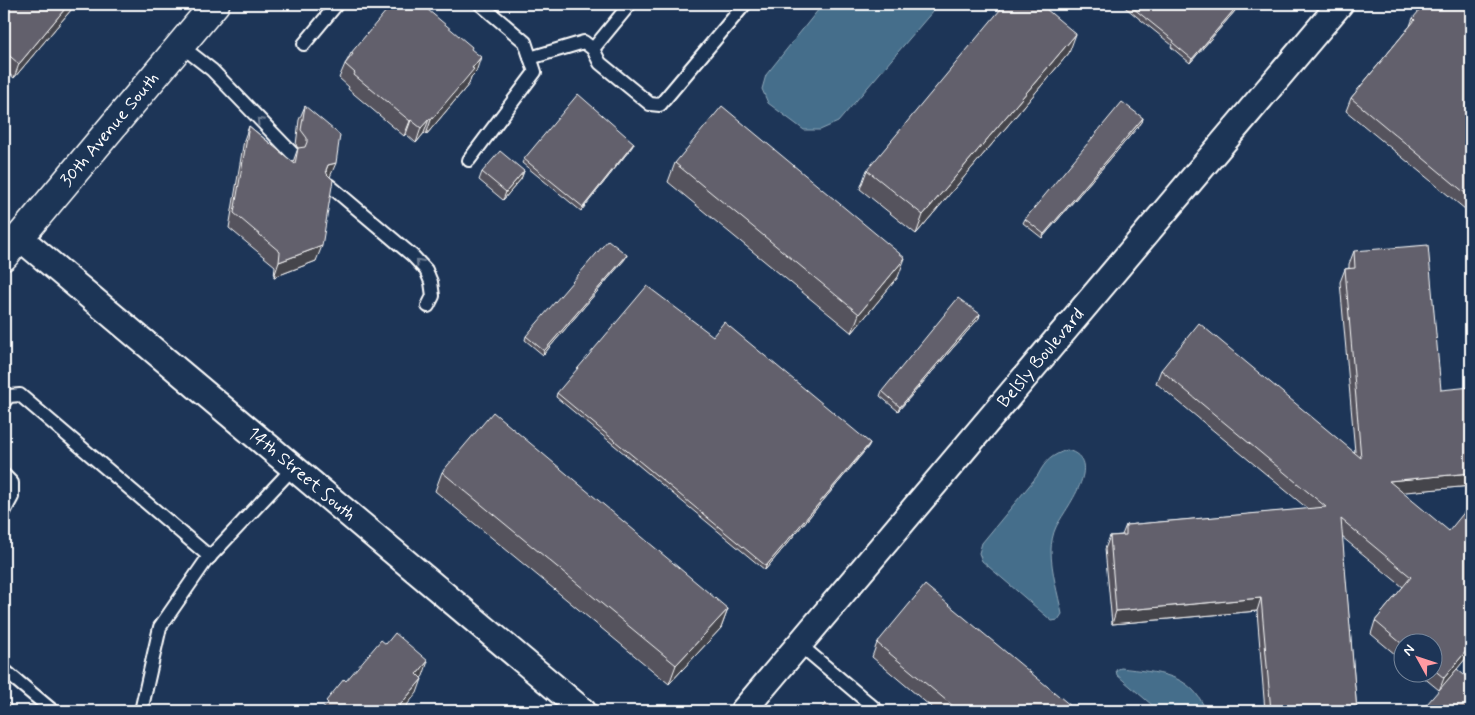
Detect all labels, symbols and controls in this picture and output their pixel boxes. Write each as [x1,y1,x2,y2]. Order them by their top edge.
street label: 30th Avenue South [55,67,165,192]
one-way arrow [257,117,266,126]
one-way arrow [416,259,425,268]
street label: Belsly Boulevard [992,303,1090,413]
street label: 14th Street South [242,422,361,527]
north arrow [1392,632,1442,682]
text: N [1399,641,1419,660]

